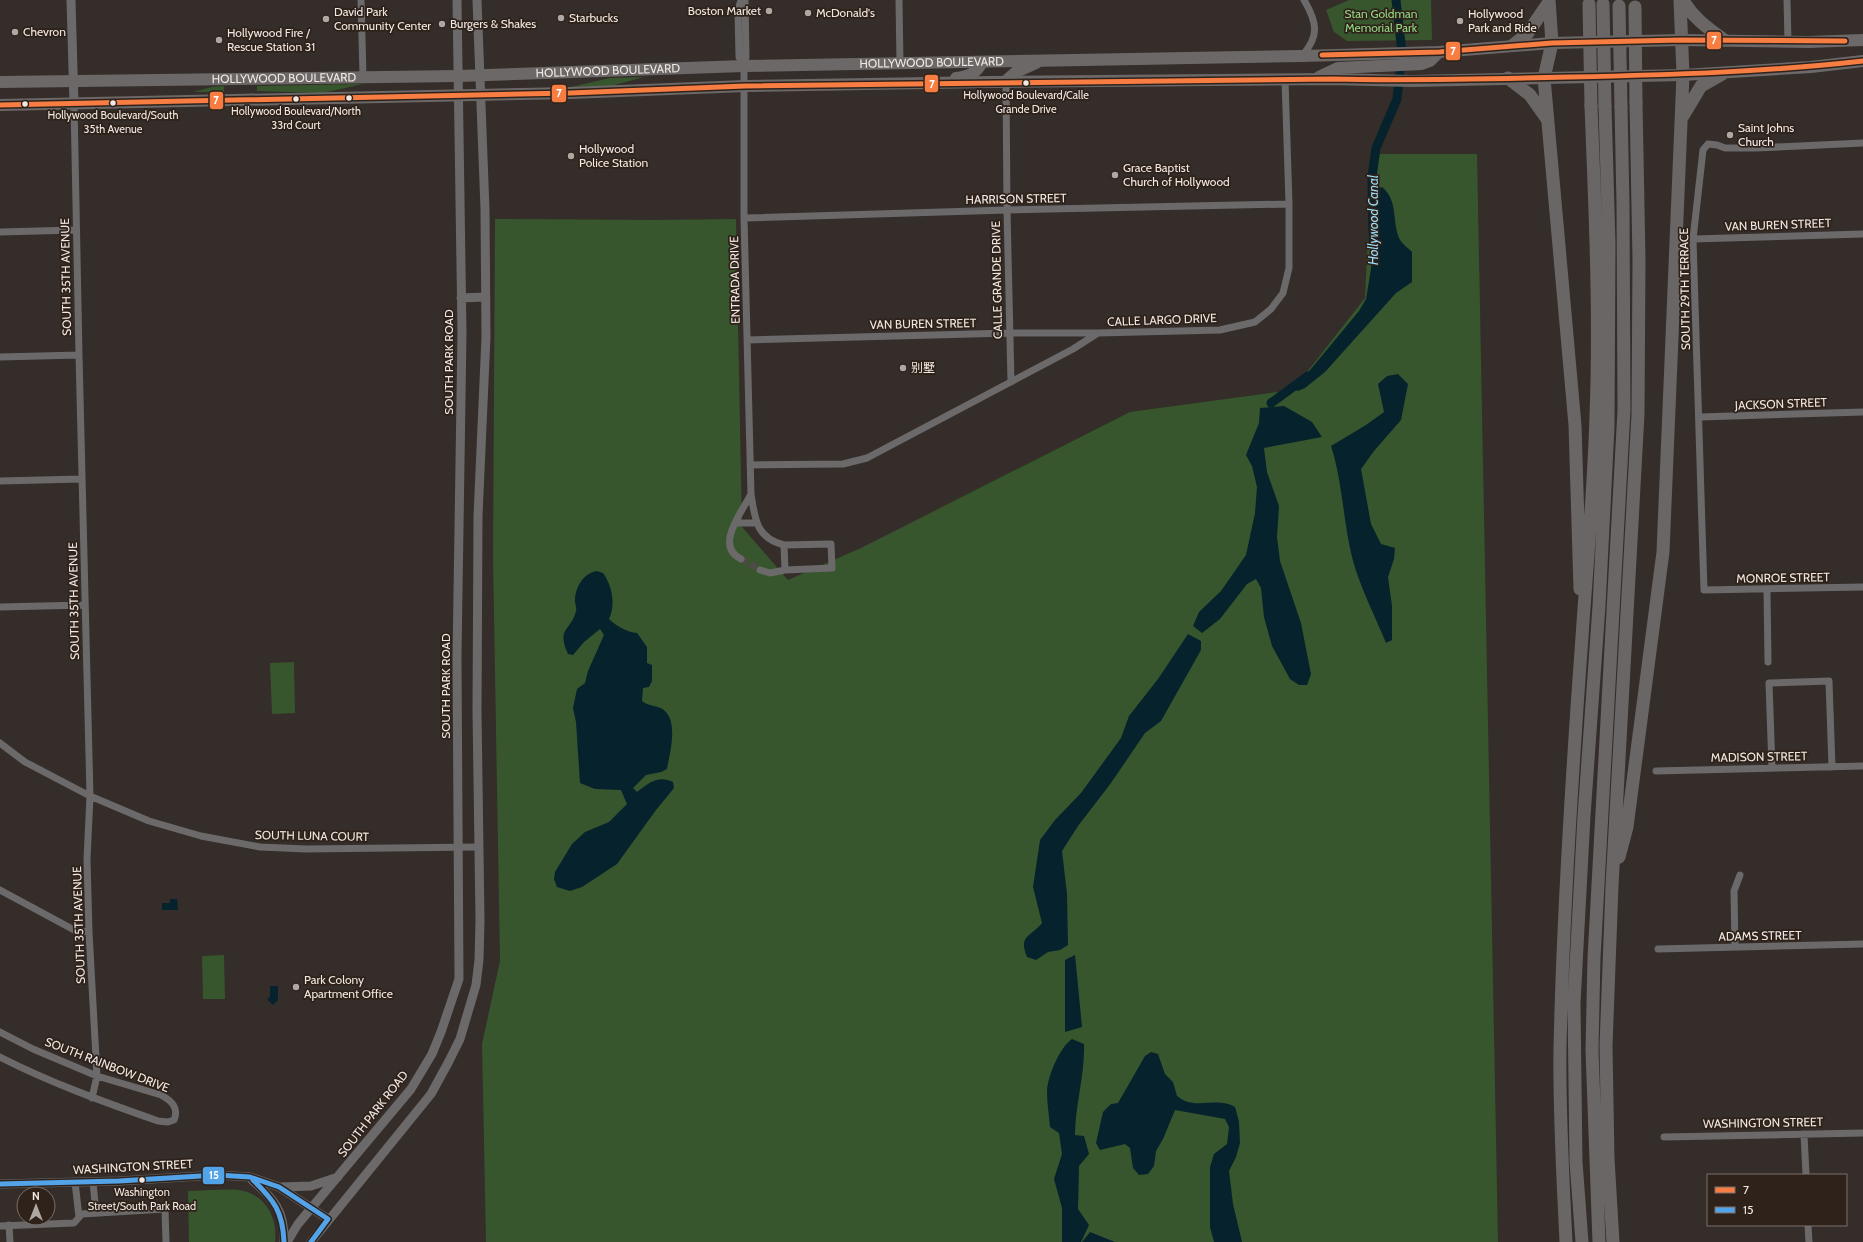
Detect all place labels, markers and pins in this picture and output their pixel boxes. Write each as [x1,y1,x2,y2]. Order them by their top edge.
place label: Boston Market [688,3,761,18]
place label: David Park Community Center [334,4,431,33]
place label: McDonald's [816,5,875,20]
marker: Boston Market [764,6,774,16]
place label: Hollywood Park and Ride [1468,6,1537,35]
marker: McDonald's [803,8,813,18]
place label: Starbucks [569,10,618,25]
marker: Starbucks [556,13,566,23]
marker: David Park Community Center [321,14,331,24]
place label: Burgers & Shakes [450,16,536,31]
marker: Hollywood Park and Ride [1455,16,1465,26]
marker: Burgers & Shakes [437,19,447,29]
place label: Chevron [23,24,66,39]
place label: Hollywood Fire / Rescue Station 31 [227,25,315,54]
marker: Chevron [10,27,20,37]
marker: Hollywood Fire / Rescue Station 31 [214,35,224,45]
marker: Hollywood Boulevard/Calle Grande Drive [1021,78,1031,88]
place label: Hollywood Boulevard/Calle Grande Drive [963,88,1089,116]
unlabelled marker [344,93,354,103]
marker: Hollywood Boulevard/North 33rd Court [291,94,301,104]
marker: Hollywood Boulevard/South 35th Avenue [108,98,118,108]
unlabelled marker [20,99,30,109]
place label: Hollywood Boulevard/North 33rd Court [231,104,361,132]
place label: Hollywood Boulevard/South 35th Avenue [48,108,179,136]
place label: Saint Johns Church [1738,120,1794,149]
marker: Saint Johns Church [1725,130,1735,140]
place label: Hollywood Police Station [579,141,649,170]
marker: Hollywood Police Station [566,151,576,161]
place label: Grace Baptist Church of Hollywood [1123,160,1230,189]
marker: Grace Baptist Church of Hollywood [1110,170,1120,180]
place label: 别墅 [911,360,935,375]
marker: 别墅 [898,363,908,373]
place label: Park Colony Apartment Office [304,972,393,1001]
marker: Park Colony Apartment Office [291,982,301,992]
marker: Washington Street/South Park Road [137,1175,147,1185]
place label: Washington Street/South Park Road [88,1185,196,1213]

